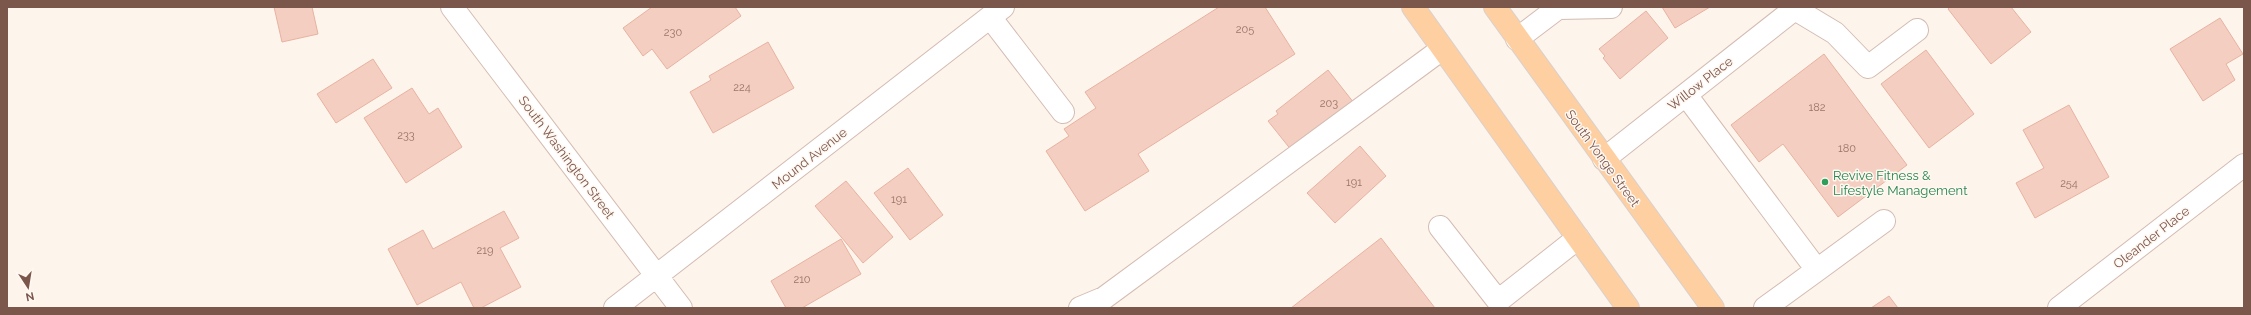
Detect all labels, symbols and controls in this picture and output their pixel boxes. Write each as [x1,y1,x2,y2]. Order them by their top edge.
house number: 205 [1236,23,1254,36]
house number: 230 [664,26,682,39]
street label: Willow Place [1665,53,1736,113]
house number: 224 [733,81,751,94]
street label: South Washington Street [516,93,618,222]
house number: 203 [1320,97,1338,110]
house number: 182 [1809,101,1826,114]
street label: South Yonge Street [1563,107,1643,210]
street label: Mound Avenue [769,124,850,192]
house number: 233 [397,129,415,142]
house number: 180 [1838,142,1856,155]
place label: Revive Fitness & Lifestyle Management [1833,168,1968,198]
house number: 191 [1346,176,1362,189]
marker: Revive Fitness & Lifestyle Management [1820,177,1830,187]
house number: 254 [2060,177,2078,190]
house number: 191 [891,193,907,206]
street label: Oleander Place [2110,203,2193,272]
house number: 219 [477,244,493,257]
north arrow [8,267,48,307]
house number: 210 [793,273,811,286]
text: N [25,289,35,304]

